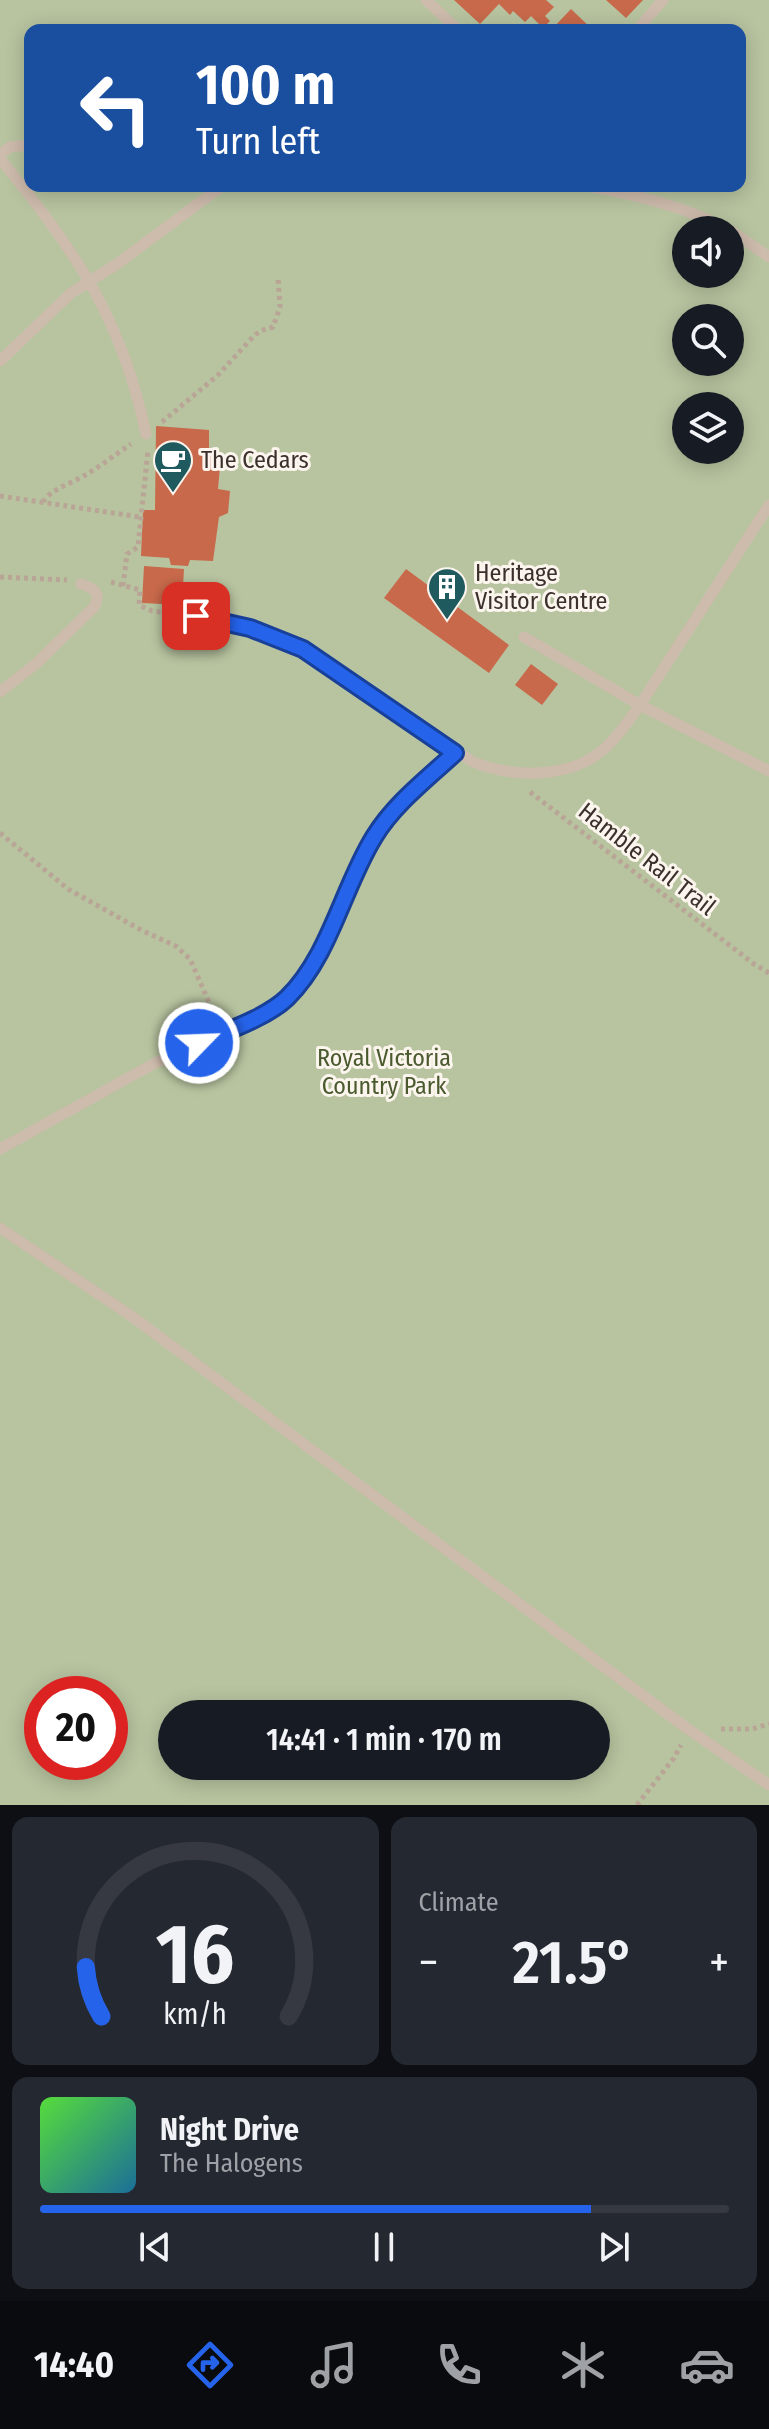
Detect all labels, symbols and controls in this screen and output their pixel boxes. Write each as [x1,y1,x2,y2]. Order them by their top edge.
text: 100 m [196,52,335,119]
icon: left [64,56,168,160]
text: Turn left [196,120,320,164]
map controls [672,216,744,464]
button: sound [672,216,744,288]
button: search [672,304,744,376]
button: layers [672,392,744,464]
cafe icon: The Cedars [152,439,194,494]
place label: The Cedars [201,446,309,474]
place label: Heritage Visitor Centre [475,559,607,615]
building icon: Heritage Visitor Centre [426,566,468,621]
pin [162,582,230,650]
icon: arrive [174,594,218,638]
street label: Hamble Rail Trail [573,797,721,921]
position arrow [157,1001,241,1085]
park label: Royal Victoria Country Park [317,1044,451,1100]
speed limit sign: 20 [24,1676,128,1780]
text: 14:41 · 1 min · 170 m [266,1722,502,1758]
text: Climate [419,1887,499,1918]
text: 16 [156,1905,235,2005]
text: 21.5° [513,1927,635,1999]
text: − [419,1936,438,1989]
text: + [709,1936,729,1989]
text: km/h [163,1997,227,2032]
text: Night Drive [160,2112,299,2148]
text: The Halogens [160,2148,303,2179]
icon: previous [133,2225,177,2269]
icon: pause [362,2225,406,2269]
icon: next [592,2225,636,2269]
icon: directions [182,2337,238,2393]
icon: music [306,2337,362,2393]
icon: phone [431,2337,487,2393]
icon: climate [555,2337,611,2393]
icon: car [679,2337,735,2393]
text: 14:40 [34,2343,114,2387]

